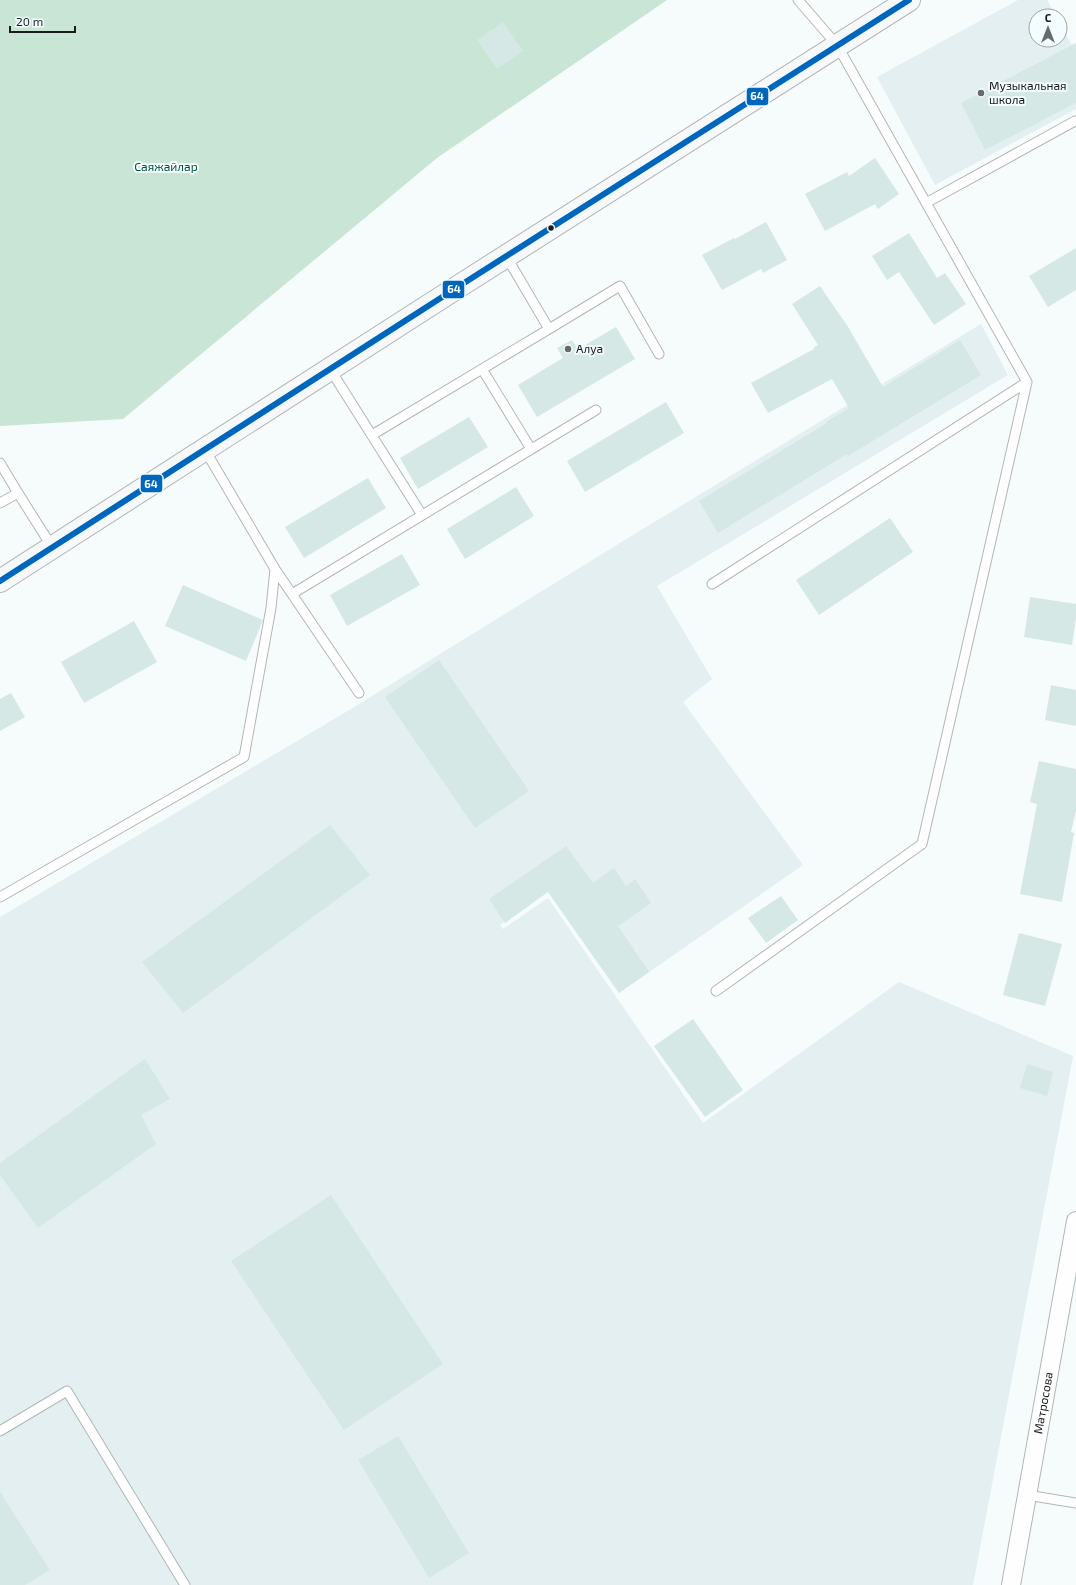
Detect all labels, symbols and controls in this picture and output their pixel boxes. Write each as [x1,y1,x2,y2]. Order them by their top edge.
scale bar [10,8,75,34]
north arrow [1028,8,1068,48]
text: С [1045,11,1052,24]
text: 20 m [16,14,43,28]
place label: Музыкальная школа [989,78,1067,106]
line badge: 64 [746,87,769,106]
marker: Музыкальная школа [976,88,986,98]
text: 64 [750,89,764,102]
park label: Саяжайлар [134,159,198,173]
unlabelled marker [546,223,556,233]
line badge: 64 [442,280,465,299]
text: 64 [447,282,461,295]
place label: Алуа [576,341,603,356]
marker: Алуа [563,344,573,354]
line badge: 64 [140,474,163,493]
text: 64 [144,477,158,490]
street label: Матросова [1030,1371,1055,1435]

